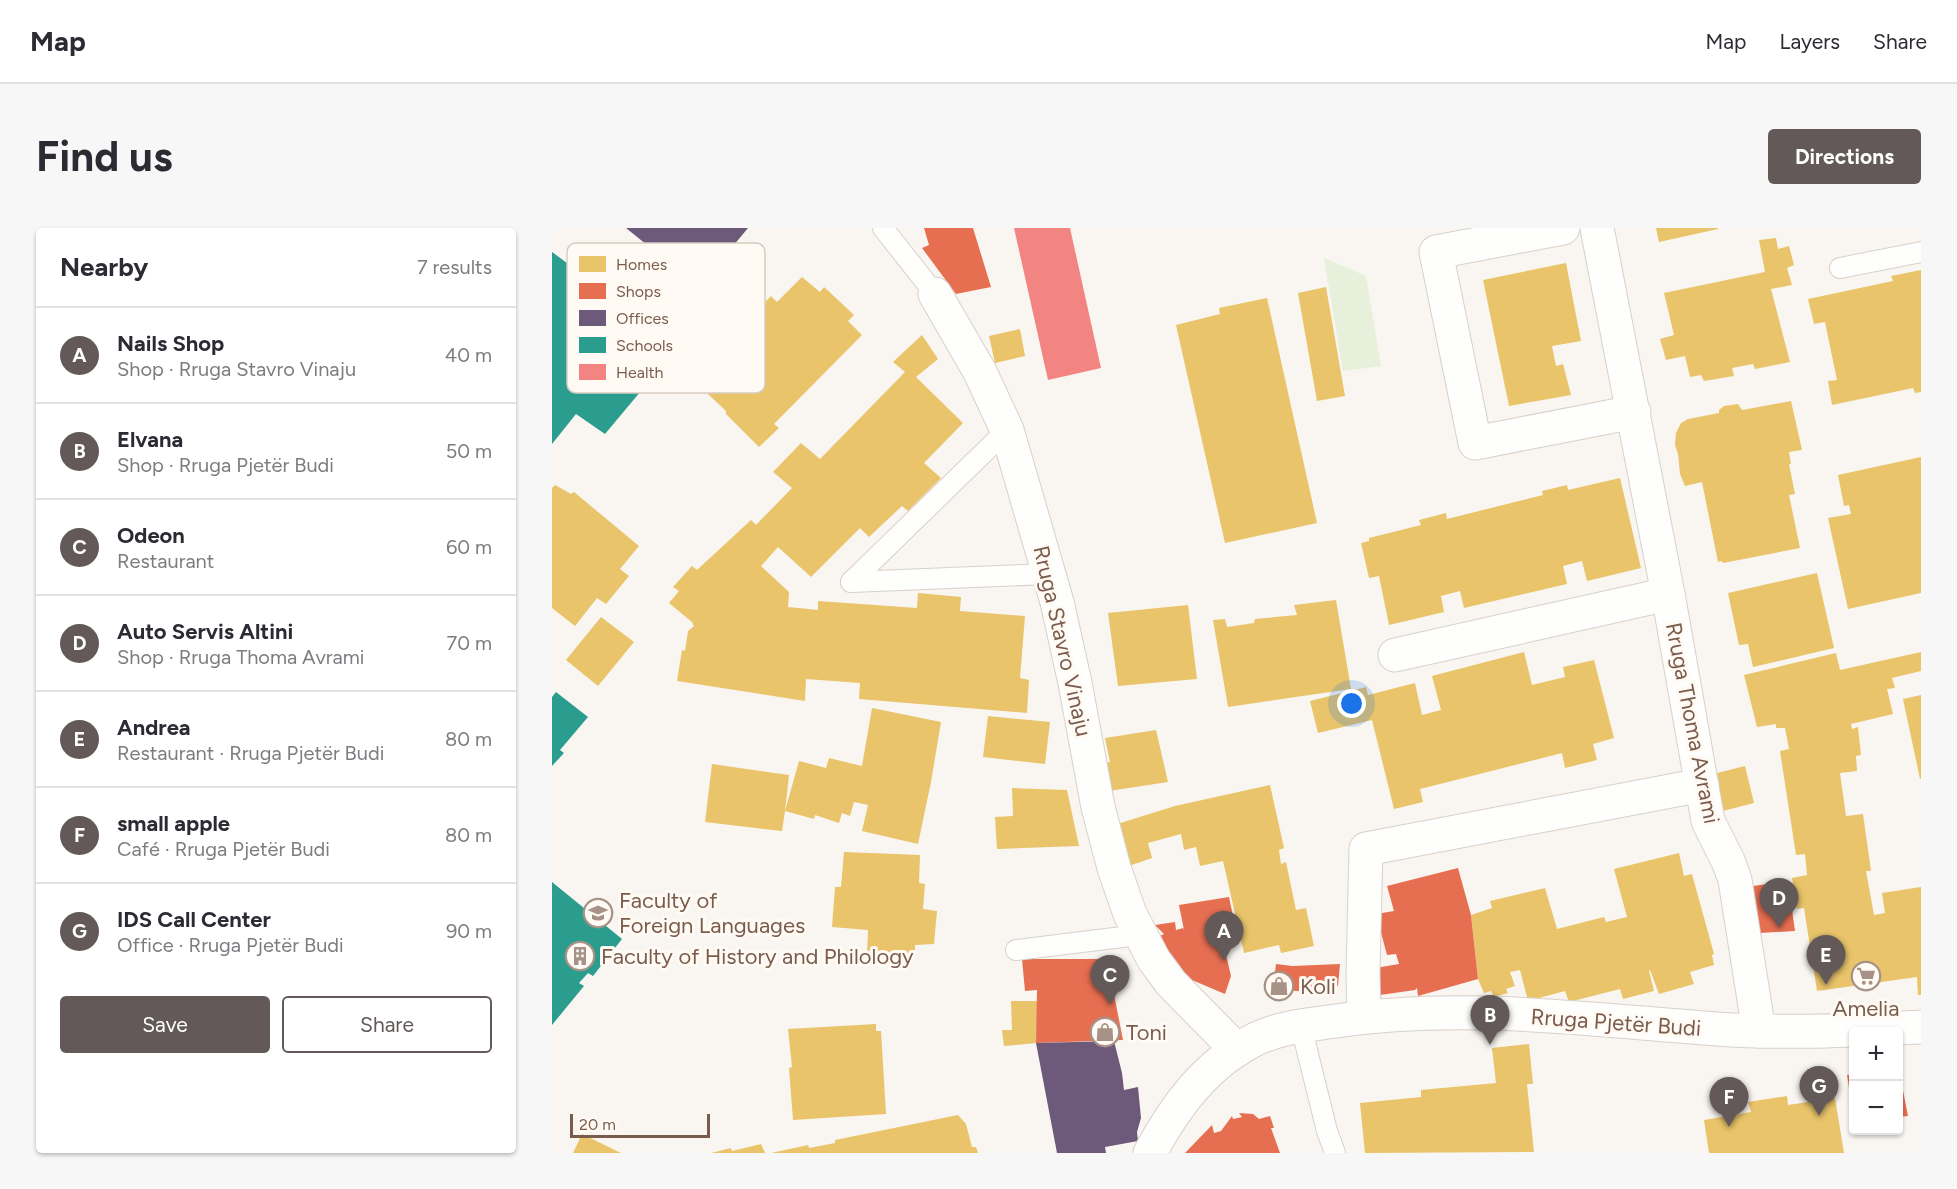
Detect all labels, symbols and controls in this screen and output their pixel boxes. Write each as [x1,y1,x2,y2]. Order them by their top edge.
text: Map [30,24,86,58]
text: Map [1706,29,1746,54]
text: Layers [1779,29,1840,54]
text: Share [1873,29,1927,54]
button: Directions [1768,129,1921,184]
text: Find us [36,131,173,182]
legend [567,243,765,393]
text: Nearby [60,251,148,283]
text: 7 results [417,255,492,279]
text: Homes [616,255,667,274]
text: Shops [616,282,661,301]
text: Offices [616,309,669,328]
text: Nails Shop [117,330,224,357]
text: Schools [616,336,673,355]
text: A [72,343,87,367]
text: 40 m [445,343,492,367]
text: Shop · Rruga Stavro Vinaju [117,357,356,381]
text: Health [616,363,663,382]
text: Elvana [117,426,183,453]
text: B [73,439,86,463]
text: 50 m [446,439,492,463]
text: Shop · Rruga Pjetër Budi [117,453,334,477]
text: Odeon [117,522,185,549]
text: C [72,535,87,559]
text: 60 m [446,535,492,559]
street label: Rruga Stavro Vinaju [1027,543,1098,739]
text: Restaurant [117,549,214,573]
text: Auto Servis Altini [117,618,293,645]
street label: Rruga Thoma Avrami [1660,620,1725,826]
text: D [73,631,87,655]
text: 70 m [446,631,492,655]
text: Shop · Rruga Thoma Avrami [117,645,364,669]
your location [1337,689,1366,718]
text: Andrea [117,714,191,741]
text: E [74,727,85,751]
text: 80 m [445,727,492,751]
text: Restaurant · Rruga Pjetër Budi [117,741,384,765]
text: small apple [117,810,230,837]
text: F [74,823,85,847]
text: 80 m [445,823,492,847]
text: Café · Rruga Pjetër Budi [117,837,330,861]
pin: D [1760,878,1798,928]
place label: Faculty of Foreign Languages [619,887,805,939]
school or university icon: Faculty of Foreign Languages [582,897,614,929]
text: IDS Call Center [117,906,271,933]
pin: A [1204,912,1244,961]
text: G [72,919,87,943]
text: 90 m [446,919,492,943]
text: Office · Rruga Pjetër Budi [117,933,344,957]
pin: E [1806,936,1846,985]
building icon: Faculty of History and Philology [564,940,596,972]
place label: Faculty of History and Philology [601,943,914,970]
pin: C [1090,956,1130,1005]
supermarket icon: Amelia [1850,960,1882,992]
shop icon: Koli [1263,970,1295,1002]
place label: Koli [1300,973,1336,1000]
place label: Amelia [1833,995,1899,1022]
button: Save [60,996,270,1053]
button: Share [282,996,492,1053]
pin: B [1470,996,1510,1045]
street label: Rruga Pjetër Budi [1530,1003,1702,1042]
shop icon: Toni [1089,1016,1121,1048]
place label: Toni [1126,1019,1167,1046]
map controls [1849,1027,1903,1135]
button: + [1849,1027,1903,1081]
pin: G [1800,1066,1838,1116]
pin: F [1710,1078,1748,1127]
button: − [1849,1081,1903,1135]
scale bar [570,1111,710,1138]
text: 20 m [579,1115,616,1134]

